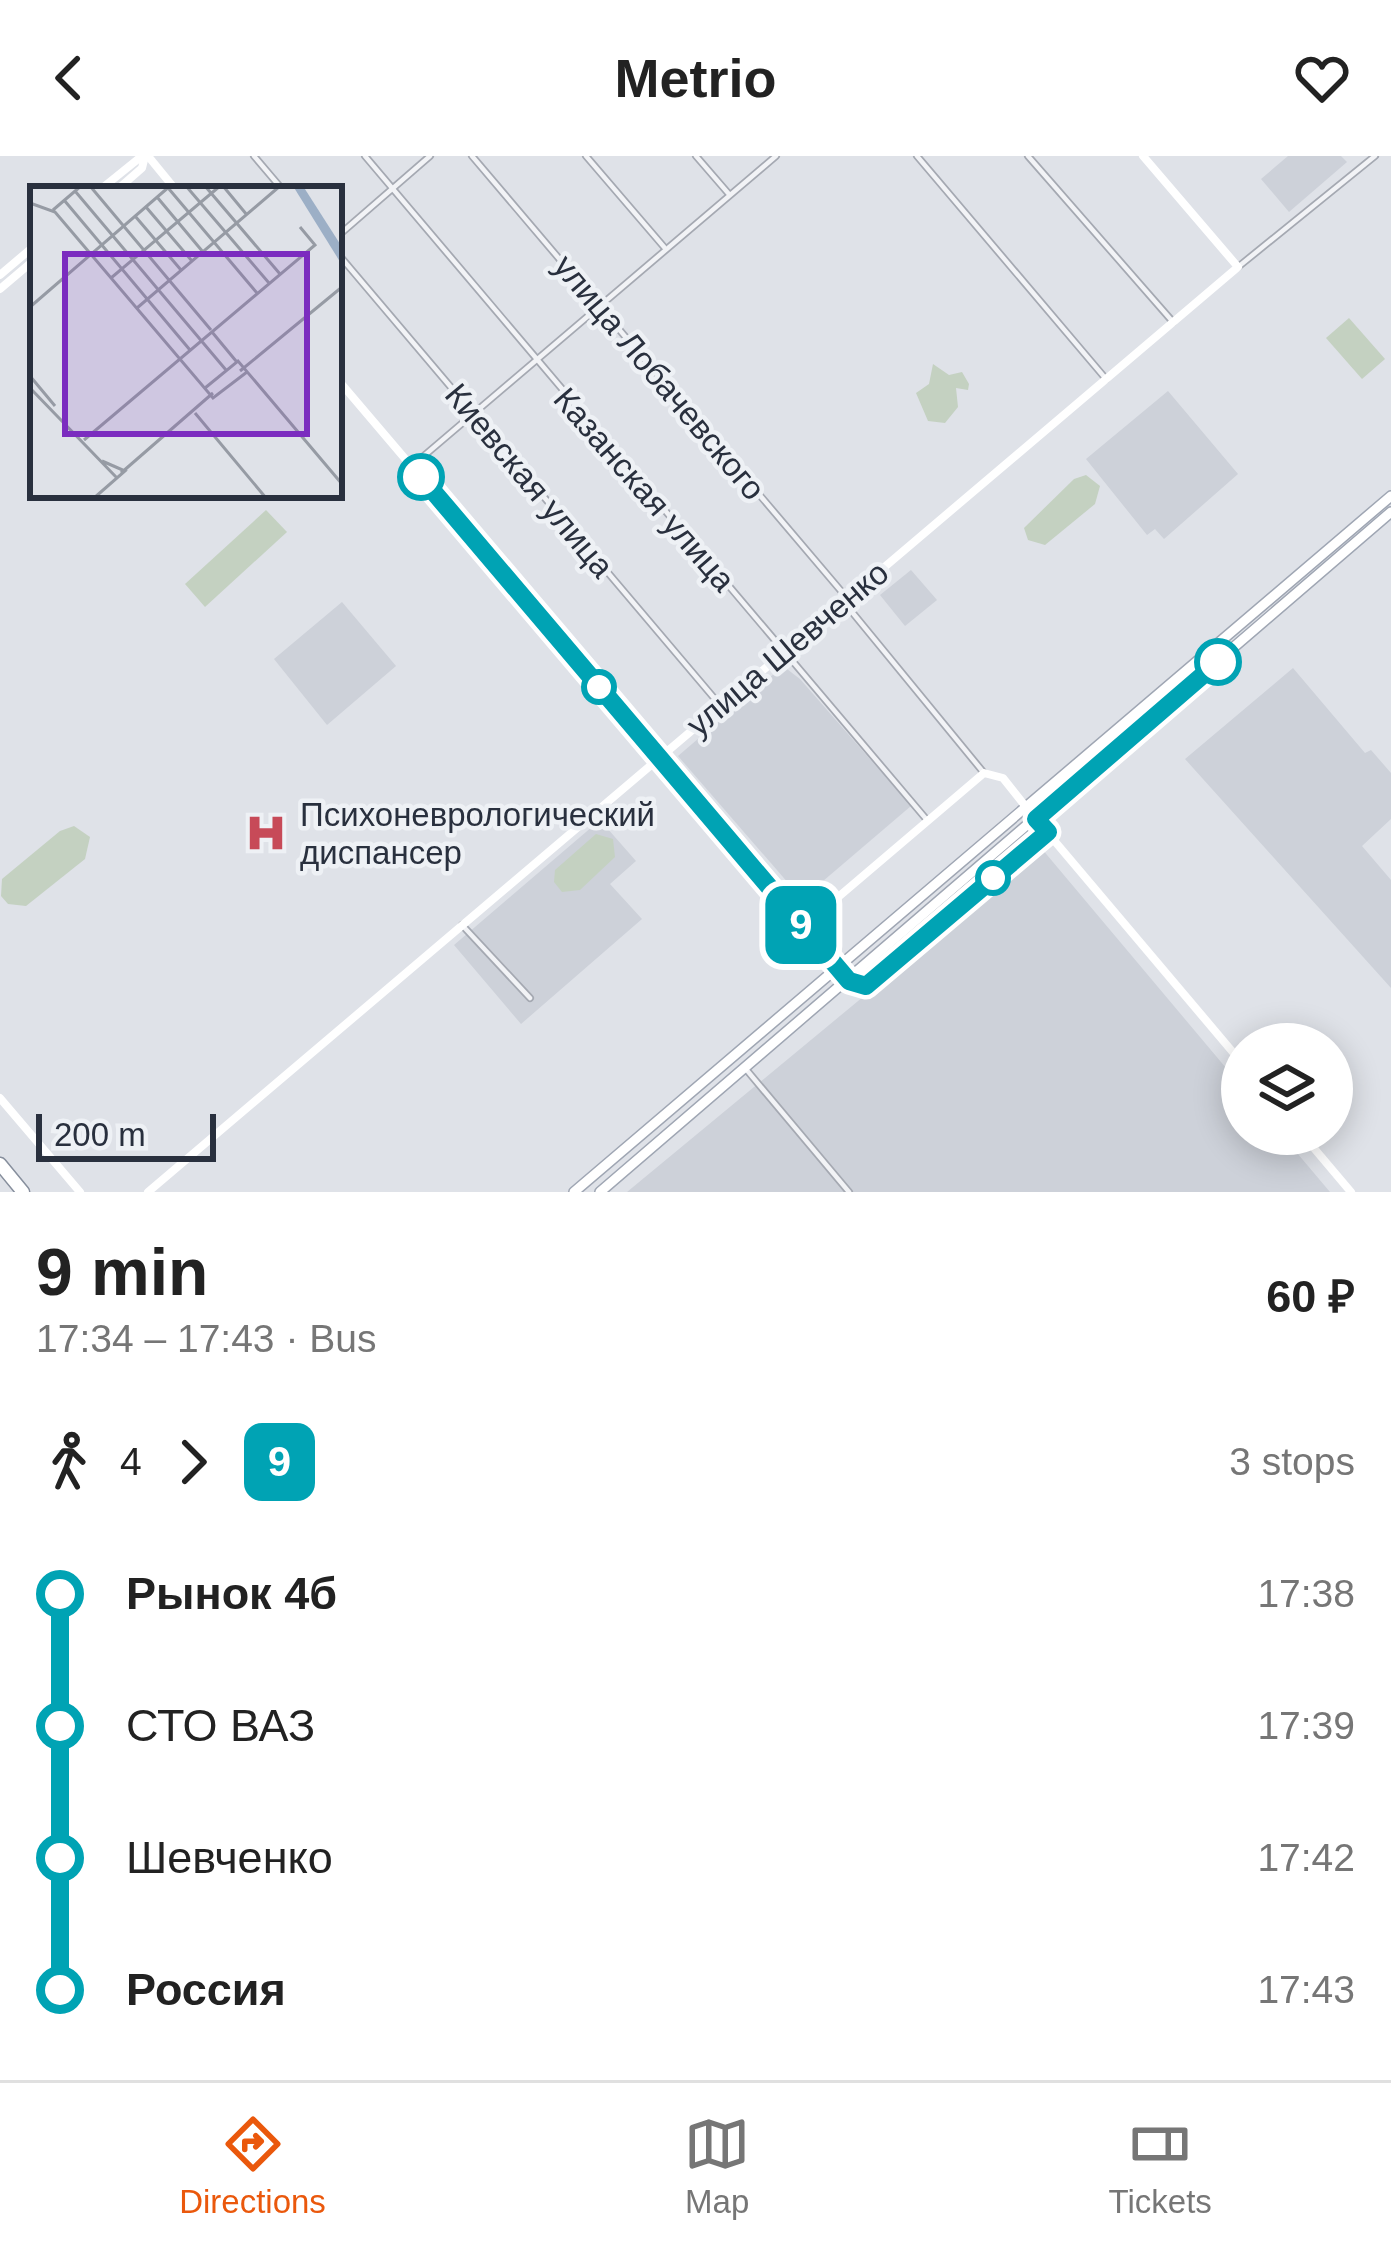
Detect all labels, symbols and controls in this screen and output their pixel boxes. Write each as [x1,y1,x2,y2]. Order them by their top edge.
icon: back [36,45,102,111]
icon: heart [1289,45,1355,111]
text: Metrio [615,48,777,108]
inset map [30,186,342,498]
street label: улица Лобачевского [547,248,773,507]
street label: Киевская улица [438,376,622,585]
street label: Казанская улица [546,380,743,599]
unlabelled marker [399,455,443,499]
street label: улица Шевченко [679,553,896,743]
unlabelled marker [1196,640,1240,684]
unlabelled marker [583,671,615,703]
place label: Психоневрологический диспансер [300,796,655,871]
hospital icon: Психоневрологический диспансер [243,810,289,856]
unlabelled marker [977,862,1009,894]
line badge: 9 [762,886,840,964]
text: 9 [789,901,813,948]
map controls [1221,1023,1353,1155]
button: layers [1221,1023,1353,1155]
scale bar [36,1108,216,1161]
text: 200 m [54,1116,146,1153]
text: 9 min [36,1235,208,1309]
text: 60 ₽ [1266,1271,1355,1322]
text: 17:34 – 17:43 · Bus [36,1317,376,1360]
icon: walk [36,1429,102,1495]
icon: forward [160,1429,226,1495]
text: 9 [268,1438,291,1485]
text: 4 [120,1440,142,1483]
text: 3 stops [1229,1440,1355,1483]
text: Рынок 4б [126,1568,337,1619]
text: 17:38 [1257,1572,1355,1615]
text: СТО ВАЗ [126,1700,315,1751]
text: 17:39 [1257,1704,1355,1747]
text: Шевченко [126,1832,333,1883]
text: 17:42 [1257,1836,1355,1879]
text: Россия [126,1964,286,2015]
text: 17:43 [1257,1968,1355,2011]
tab: Directions [179,2111,326,2221]
tab: Map [684,2111,750,2221]
tab: Tickets [1109,2111,1212,2221]

